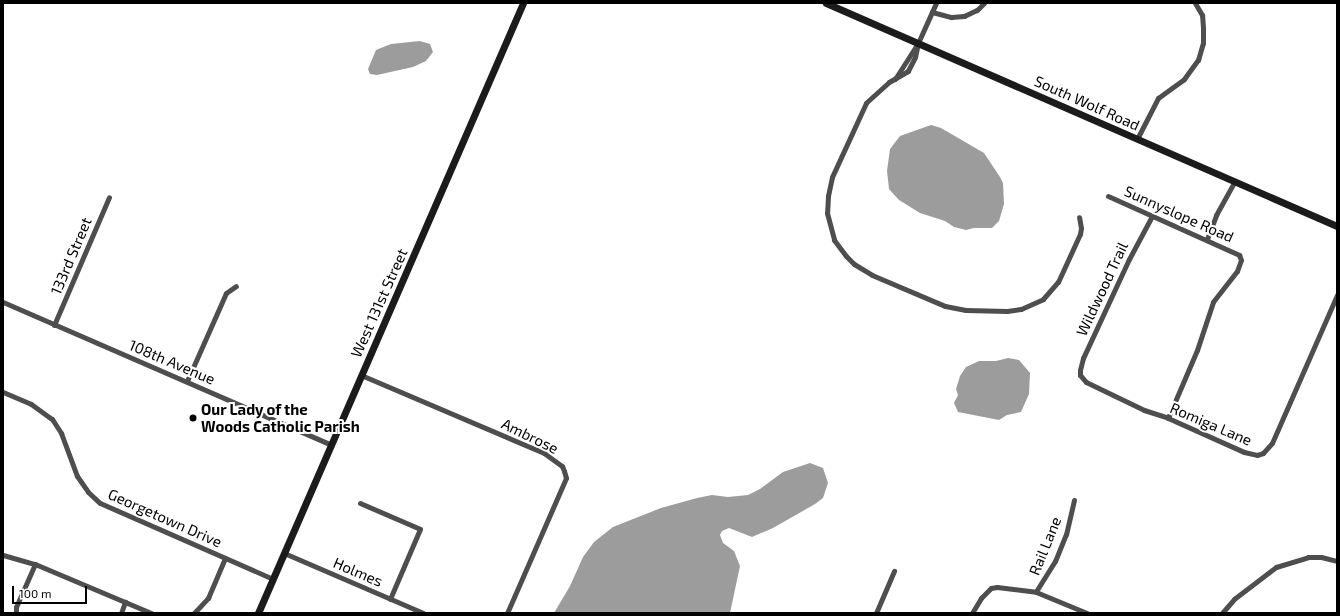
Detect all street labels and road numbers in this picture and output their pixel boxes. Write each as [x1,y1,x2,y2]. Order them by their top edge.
street label: South Wolf Road [1031,72,1143,134]
street label: Sunnyslope Road [1122,182,1236,246]
street label: 133rd Street [47,215,95,297]
street label: Wildwood Trail [1072,239,1132,339]
street label: West 131st Street [347,246,411,360]
street label: 108th Avenue [126,336,218,388]
street label: Romiga Lane [1167,399,1255,449]
street label: Ambrose [499,415,561,457]
street label: Georgetown Drive [105,485,225,551]
street label: Rail Lane [1025,514,1065,578]
street label: Holmes [331,554,385,590]

